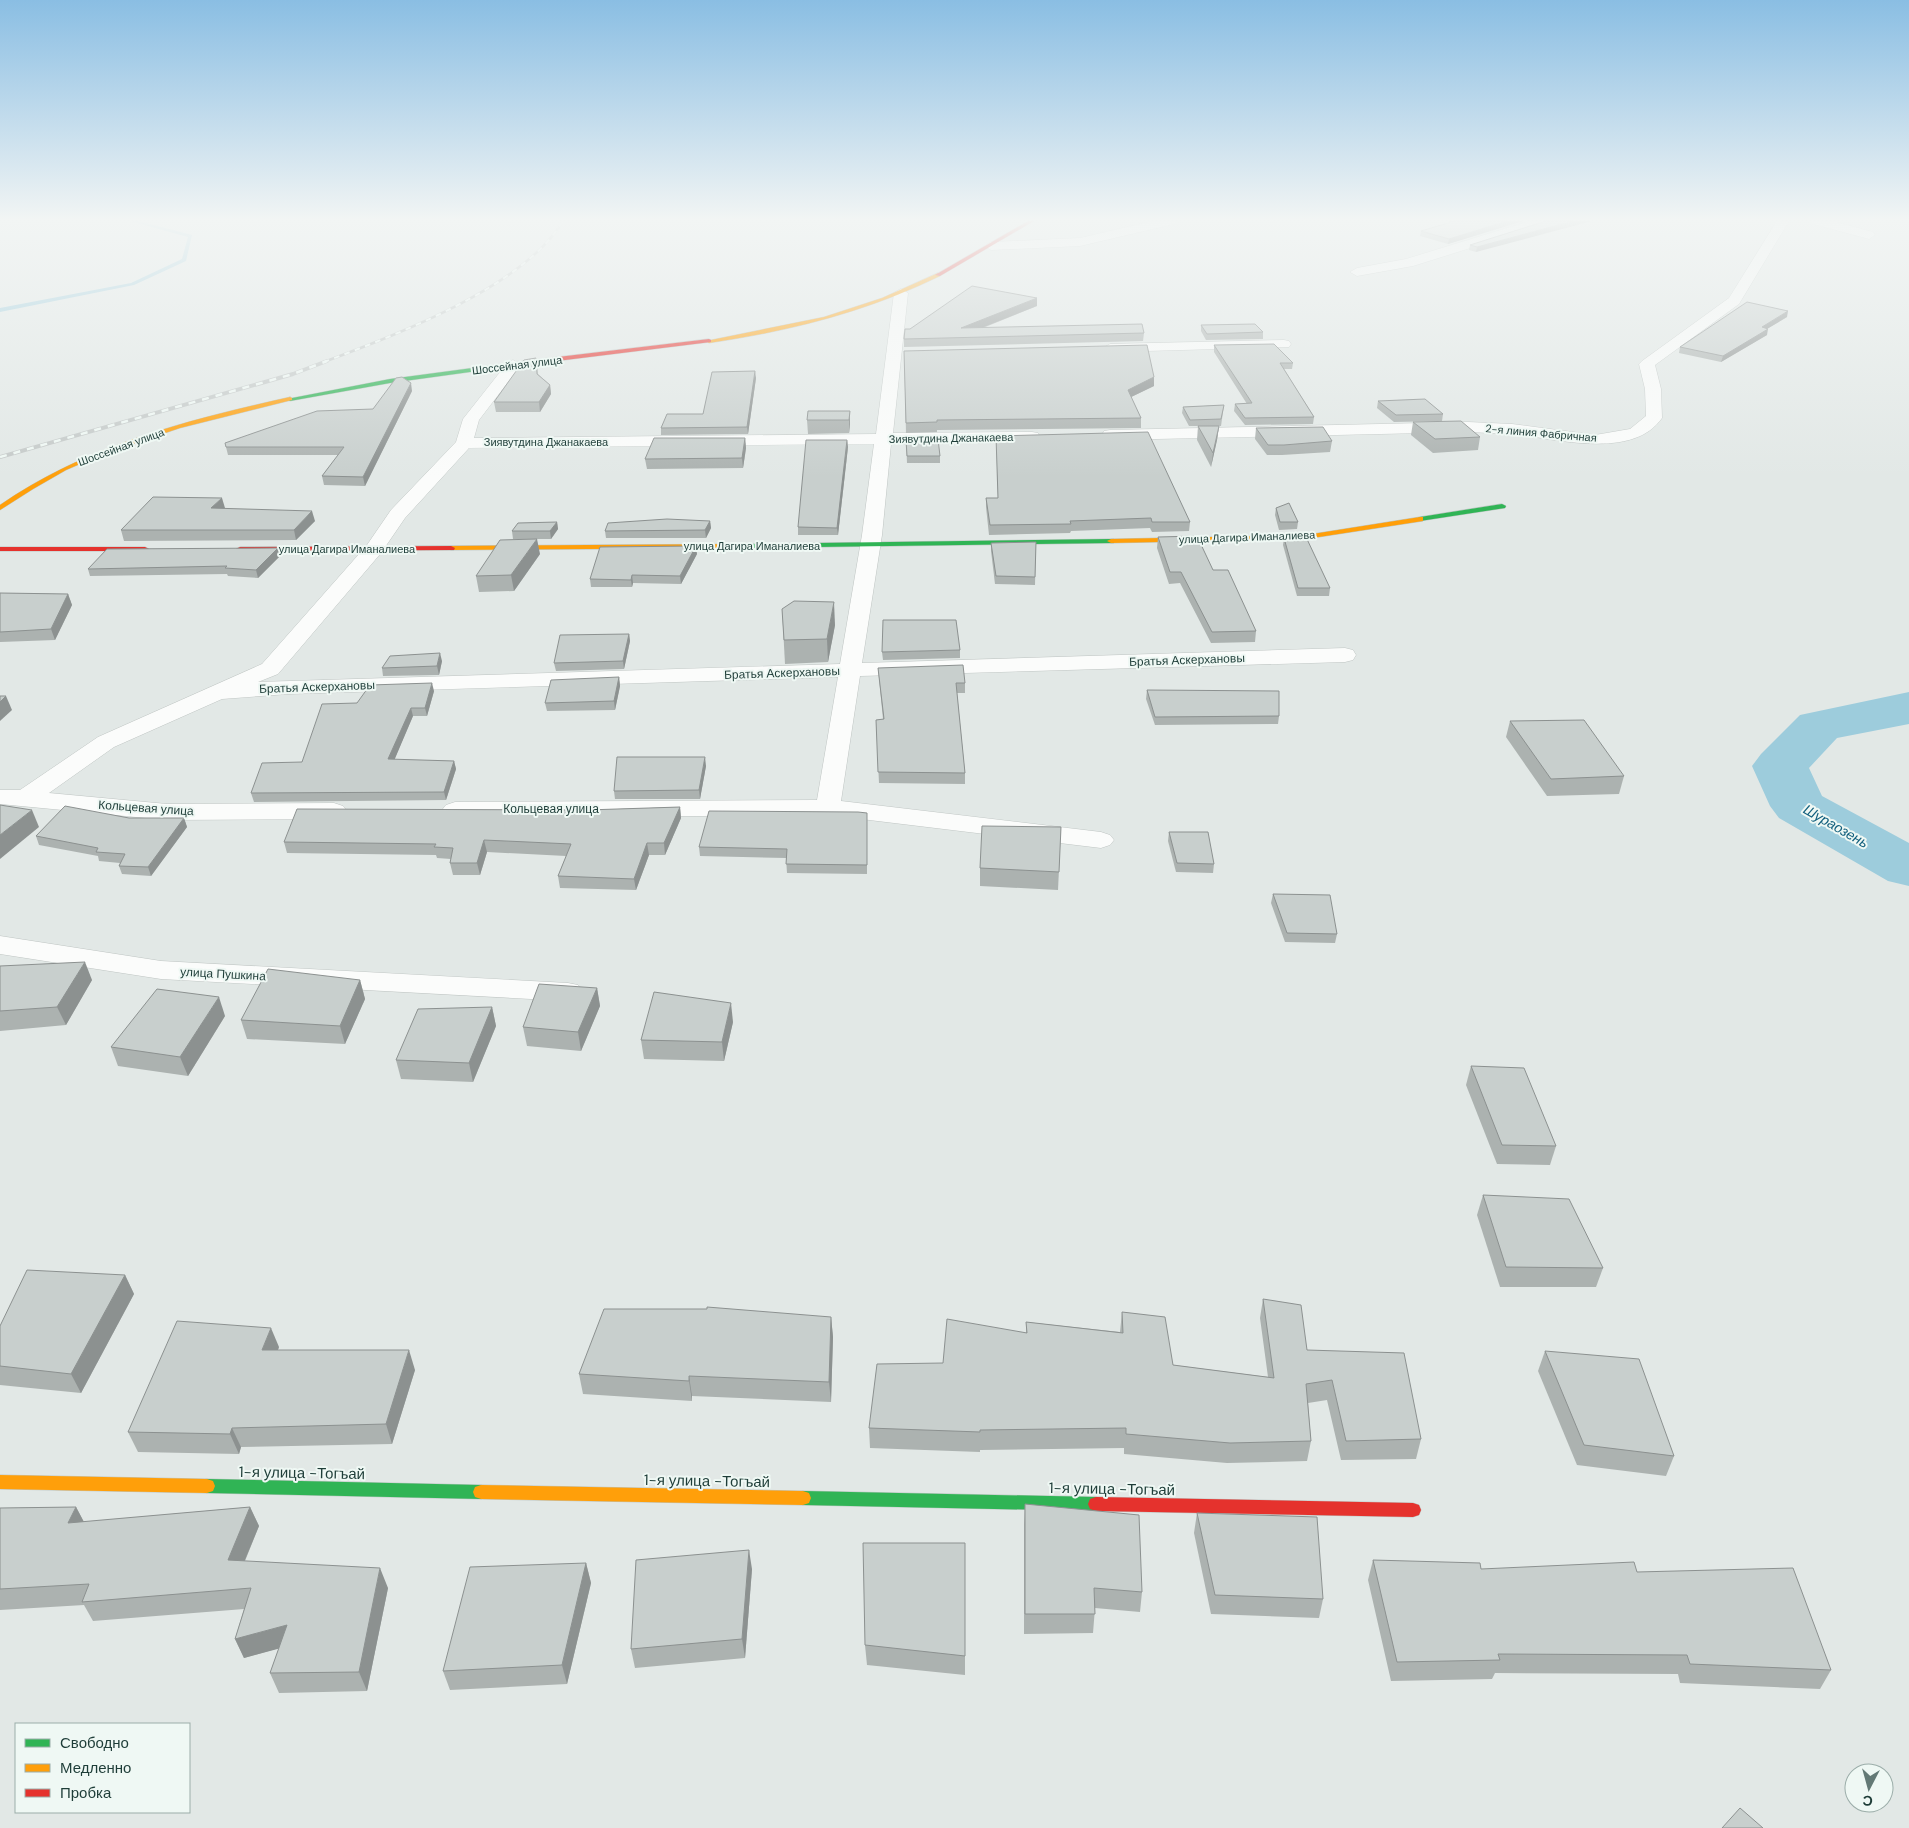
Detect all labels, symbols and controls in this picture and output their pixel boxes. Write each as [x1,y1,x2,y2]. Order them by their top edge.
street label: Шоссейная улица [471,352,564,377]
street label: 2-я линия Фабричная [1485,421,1597,445]
street label: Шоссейная улица [76,425,167,469]
street label: Зиявутдина Джанакаева [889,430,1014,446]
street label: Зиявутдина Джанакаева [484,435,609,449]
street label: улица Дагира Иманалиева [1179,528,1316,546]
street label: улица Дагира Иманалиева [684,539,821,553]
street label: улица Дагира Иманалиева [279,542,416,556]
street label: Братья Аскерхановы [1129,650,1245,670]
street label: Братья Аскерхановы [724,663,840,683]
street label: Братья Аскерхановы [259,677,375,697]
street label: Кольцевая улица [98,797,195,819]
water label: Шураозень [1800,800,1872,852]
street label: Кольцевая улица [503,801,599,817]
street label: улица Пушкина [180,964,267,984]
street label: 1-я улица -Тогъай [239,1462,365,1484]
street label: 1-я улица -Тогъай [644,1470,770,1492]
street label: 1-я улица -Тогъай [1049,1478,1175,1500]
legend [15,1723,190,1813]
text: Свободно [60,1733,129,1753]
text: Медленно [60,1758,131,1778]
north arrow [1844,1763,1894,1813]
text: Пробка [60,1783,112,1803]
text: С [1862,1791,1874,1810]

